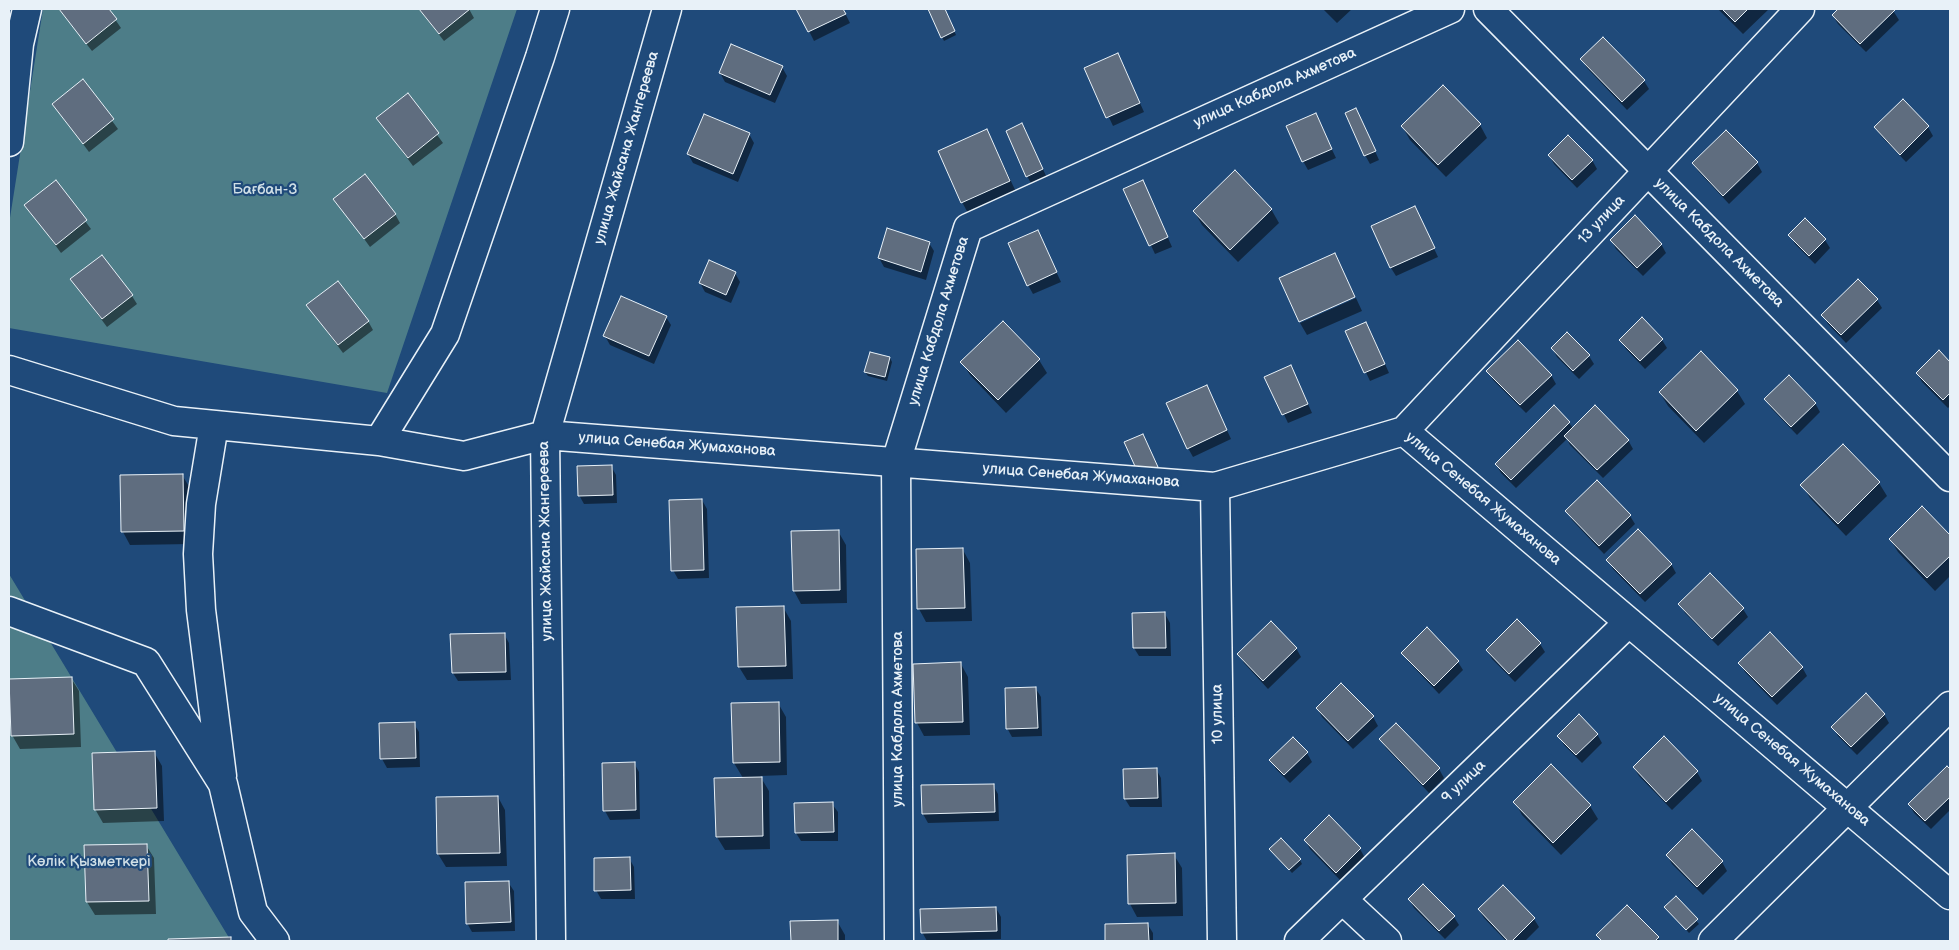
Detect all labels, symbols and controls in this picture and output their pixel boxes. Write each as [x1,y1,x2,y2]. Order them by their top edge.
street label: улица Кабдола Ахметова [1191,44,1359,132]
street label: улица Жайсана Жангереева [591,49,663,247]
street label: улица Кабдола Ахметова [1650,174,1788,312]
park label: Бағбан-3 [233,181,297,199]
street label: 13 улица [1575,192,1629,248]
street label: улица Кабдола Ахметова [905,234,973,408]
street label: улица Сенебая Жумаханова [578,429,776,461]
street label: улица Сенебая Жумаханова [1401,429,1565,569]
street label: улица Жайсана Жангереева [535,441,557,641]
street label: улица Сенебая Жумаханова [982,460,1180,492]
street label: улица Кабдола Ахметова [889,631,907,807]
street label: 10 улица [1208,684,1228,744]
street label: улица Сенебая Жумаханова [1710,690,1874,830]
street label: 9 улица [1438,757,1490,807]
park label: Көлік Қызметкері [27,853,151,871]

